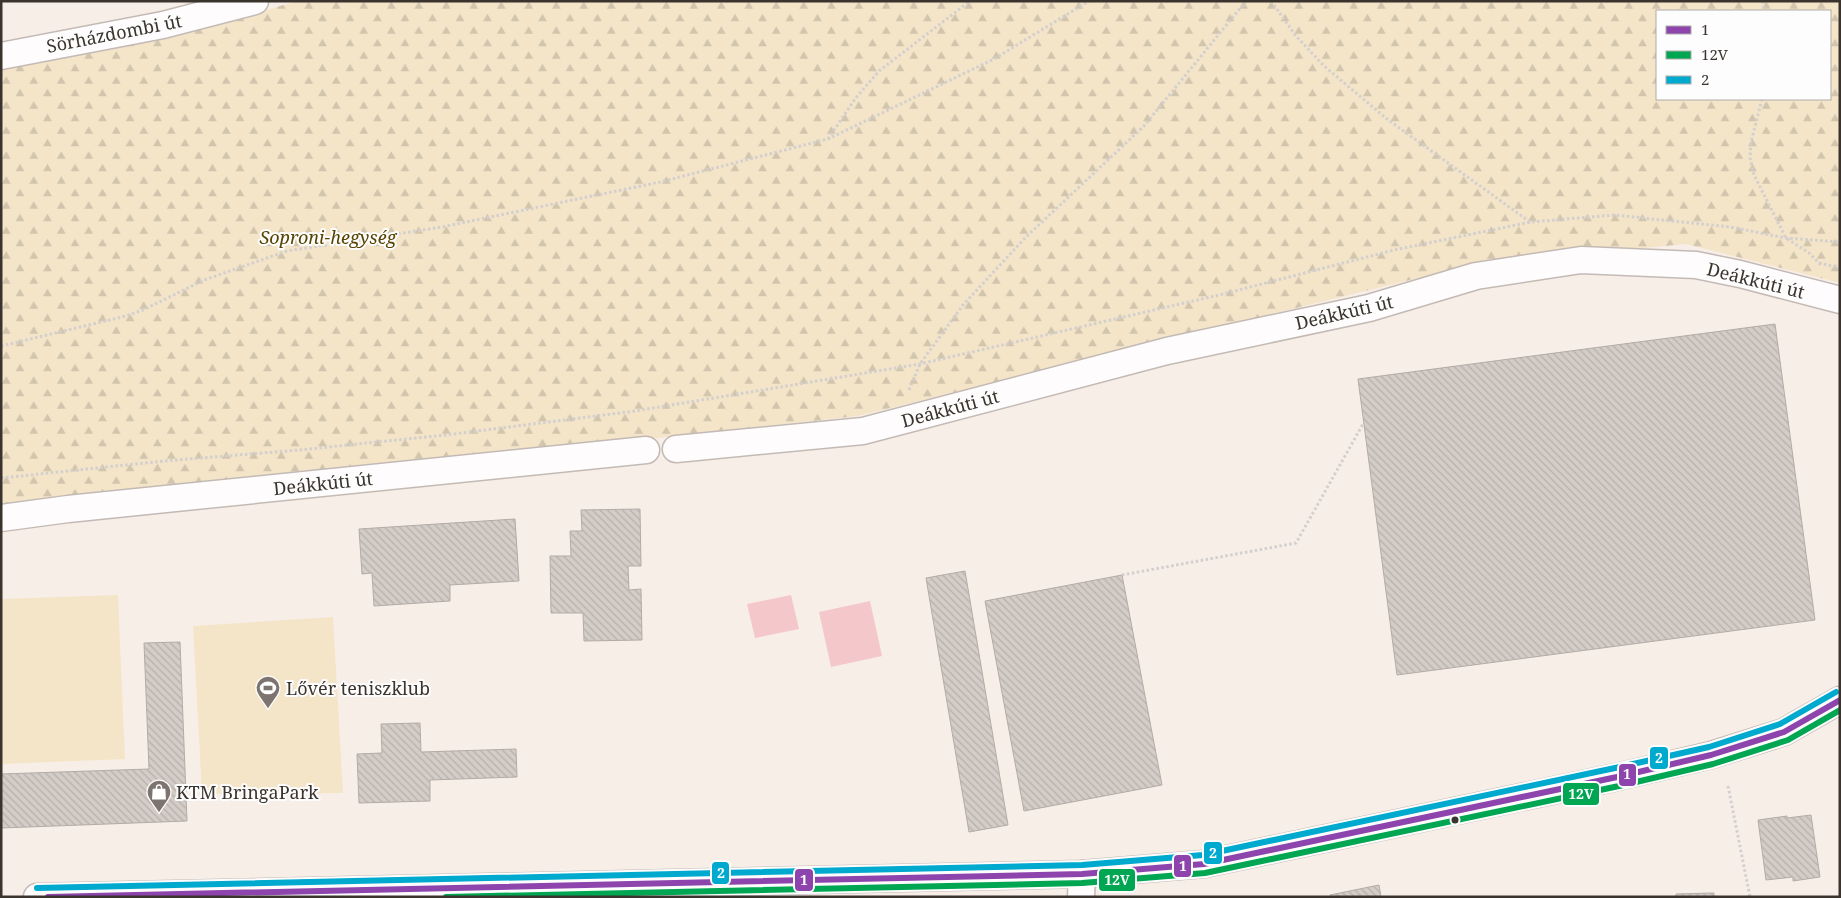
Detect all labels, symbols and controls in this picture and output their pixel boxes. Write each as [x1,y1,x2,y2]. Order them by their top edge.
street label: Sörházdombi út [44,8,184,58]
legend [1656,10,1831,100]
text: 1 [1701,19,1709,39]
text: 12V [1701,44,1729,64]
text: 2 [1701,69,1709,89]
park label: Soproni-hegység [259,225,398,249]
street label: Deákkúti út [1705,256,1807,304]
street label: Deákkúti út [1293,289,1395,335]
street label: Deákkúti út [899,383,1001,433]
street label: Deákkúti út [272,466,374,500]
sports icon: Lővér teniszklub [255,675,281,709]
place label: Lővér teniszklub [286,676,430,700]
line badge: 2 [1649,746,1669,770]
text: 2 [1655,748,1663,767]
line badge: 1 [1618,763,1637,787]
text: 1 [1623,764,1631,783]
shop icon: KTM BringaPark [146,779,172,813]
place label: KTM BringaPark [176,780,319,804]
line badge: 12V [1562,782,1600,806]
text: 12V [1568,784,1594,803]
unlabelled marker [1450,815,1460,825]
line badge: 2 [1203,841,1223,865]
text: 2 [1209,843,1217,862]
line badge: 1 [1173,854,1192,878]
text: 1 [1179,856,1187,875]
line badge: 2 [711,861,730,885]
text: 2 [717,863,725,882]
line badge: 1 [794,868,814,892]
line badge: 12V [1098,868,1136,892]
text: 1 [800,870,808,889]
text: 12V [1104,870,1130,889]

